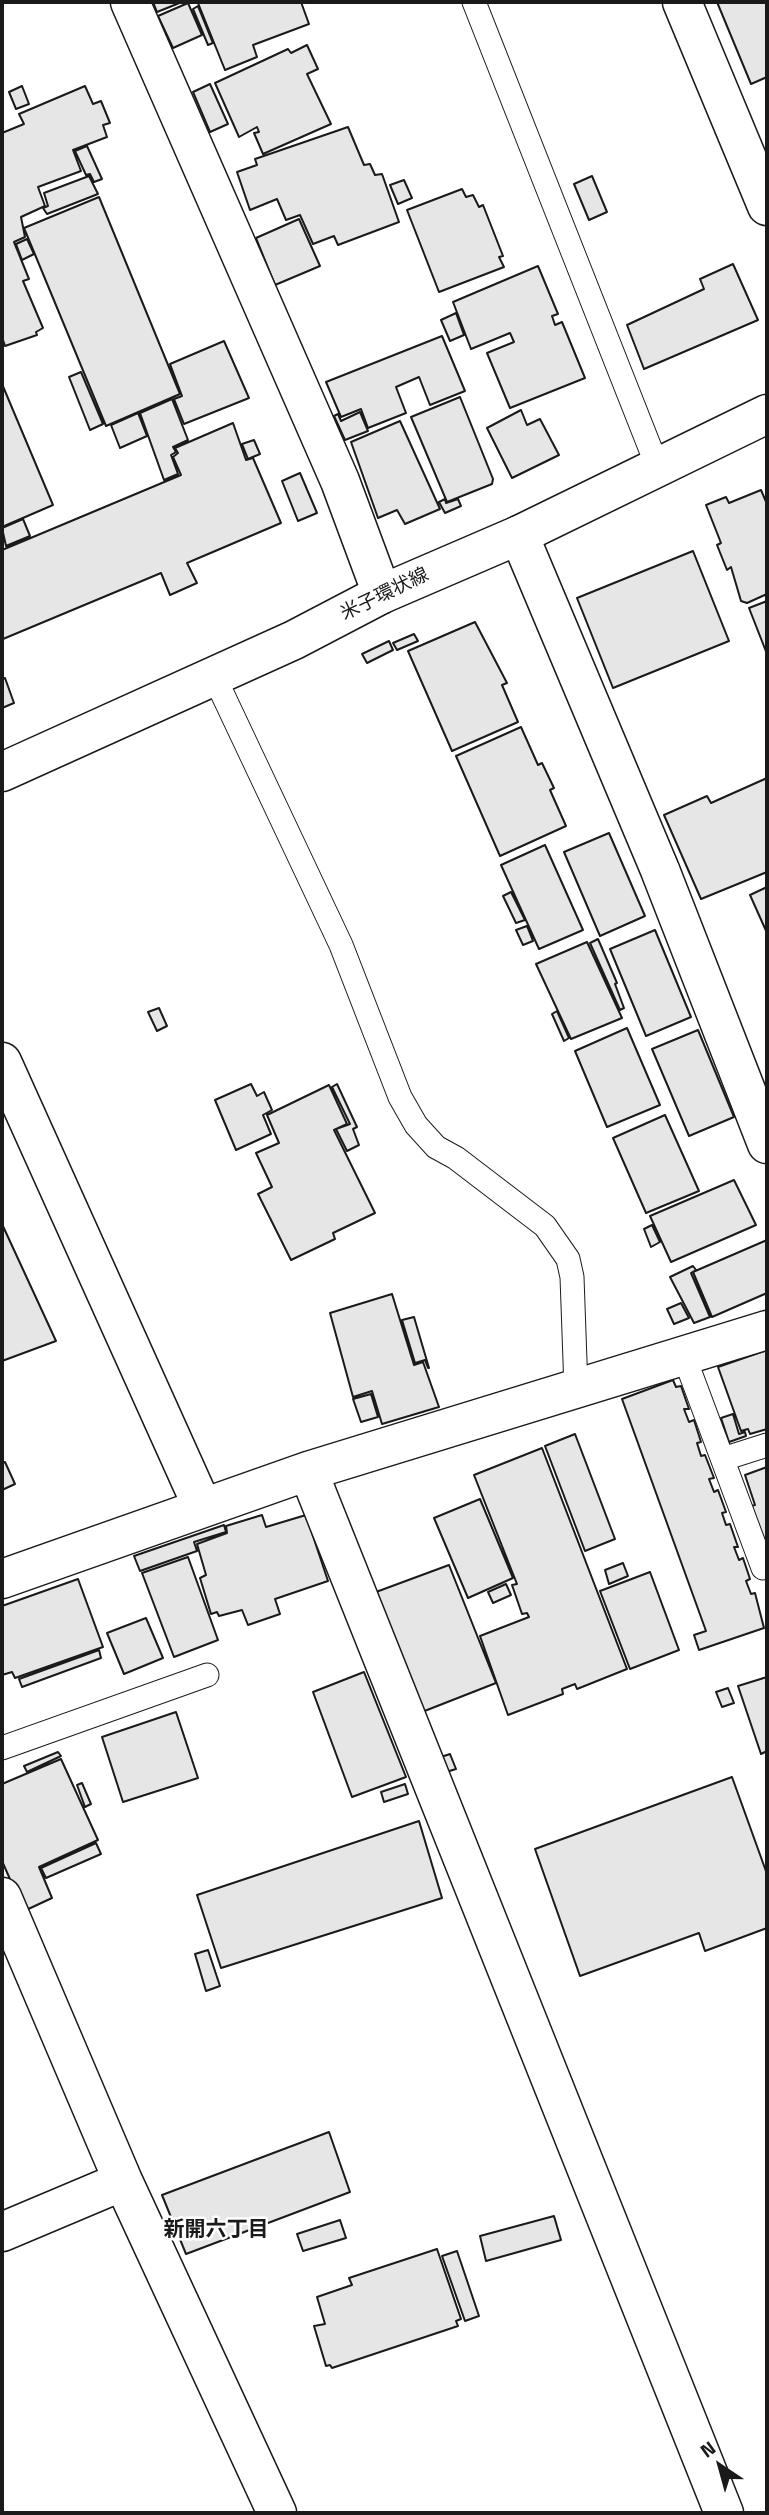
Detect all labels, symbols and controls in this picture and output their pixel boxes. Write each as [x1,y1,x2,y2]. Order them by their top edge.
street label: 米子環状線 [337,564,433,626]
district label: 新開六丁目 [164,2218,268,2244]
north arrow [685,2431,755,2501]
text: N [694,2433,721,2464]

